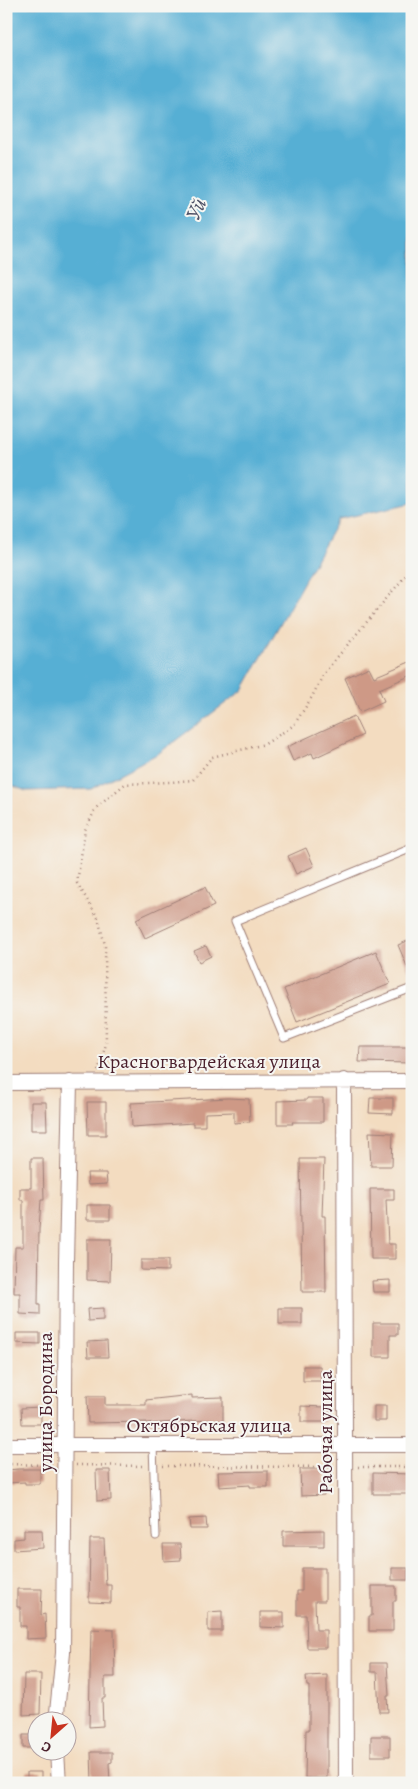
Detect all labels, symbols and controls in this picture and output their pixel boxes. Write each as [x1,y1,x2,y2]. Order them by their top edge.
water label: Уй [179,194,213,224]
street label: Красногвардейская улица [97,1048,321,1075]
street label: улица Бородина [32,1331,59,1473]
street label: Рабочая улица [312,1369,339,1494]
street label: Октябрьская улица [126,1412,292,1439]
north arrow [28,1712,78,1762]
text: С [38,1737,54,1758]

